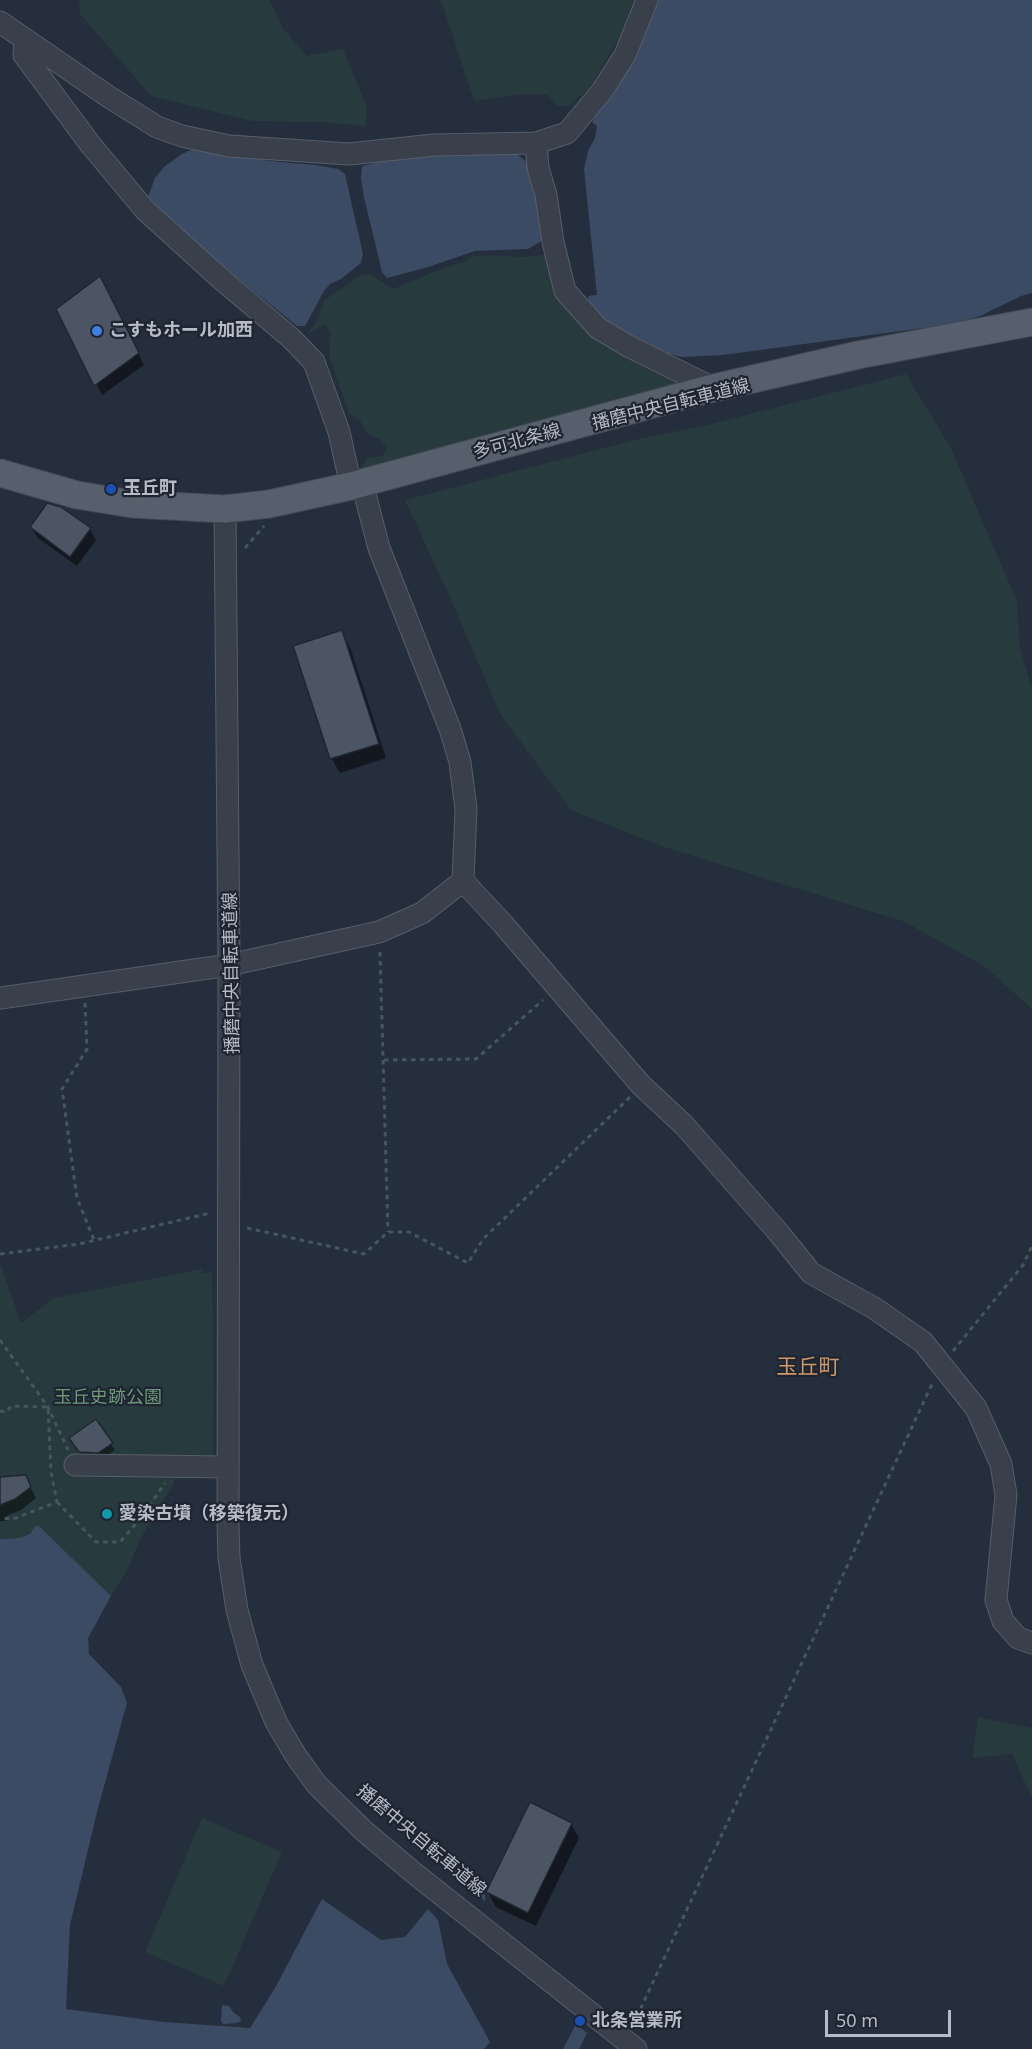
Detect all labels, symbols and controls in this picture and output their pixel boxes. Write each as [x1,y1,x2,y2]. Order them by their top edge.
place label: こすもホール加西 [109,320,253,342]
marker: こすもホール加西 [90,324,104,338]
street label: 播磨中央自転車道線 [590,375,752,435]
street label: 多可北条線 [471,420,563,464]
place label: 玉丘町 [123,478,177,500]
marker: 玉丘町 [104,482,118,496]
street label: 播磨中央自転車道線 [220,892,244,1054]
district label: 玉丘町 [777,1355,839,1381]
park label: 玉丘史跡公園 [54,1387,162,1409]
place label: 愛染古墳（移築復元） [119,1503,299,1525]
marker: 愛染古墳（移築復元） [100,1507,114,1521]
street label: 播磨中央自転車道線 [352,1781,490,1901]
scale bar [828,1998,954,2036]
text: 50 m [836,2008,878,2032]
place label: 北条営業所 [592,2010,682,2032]
marker: 北条営業所 [573,2014,587,2028]

